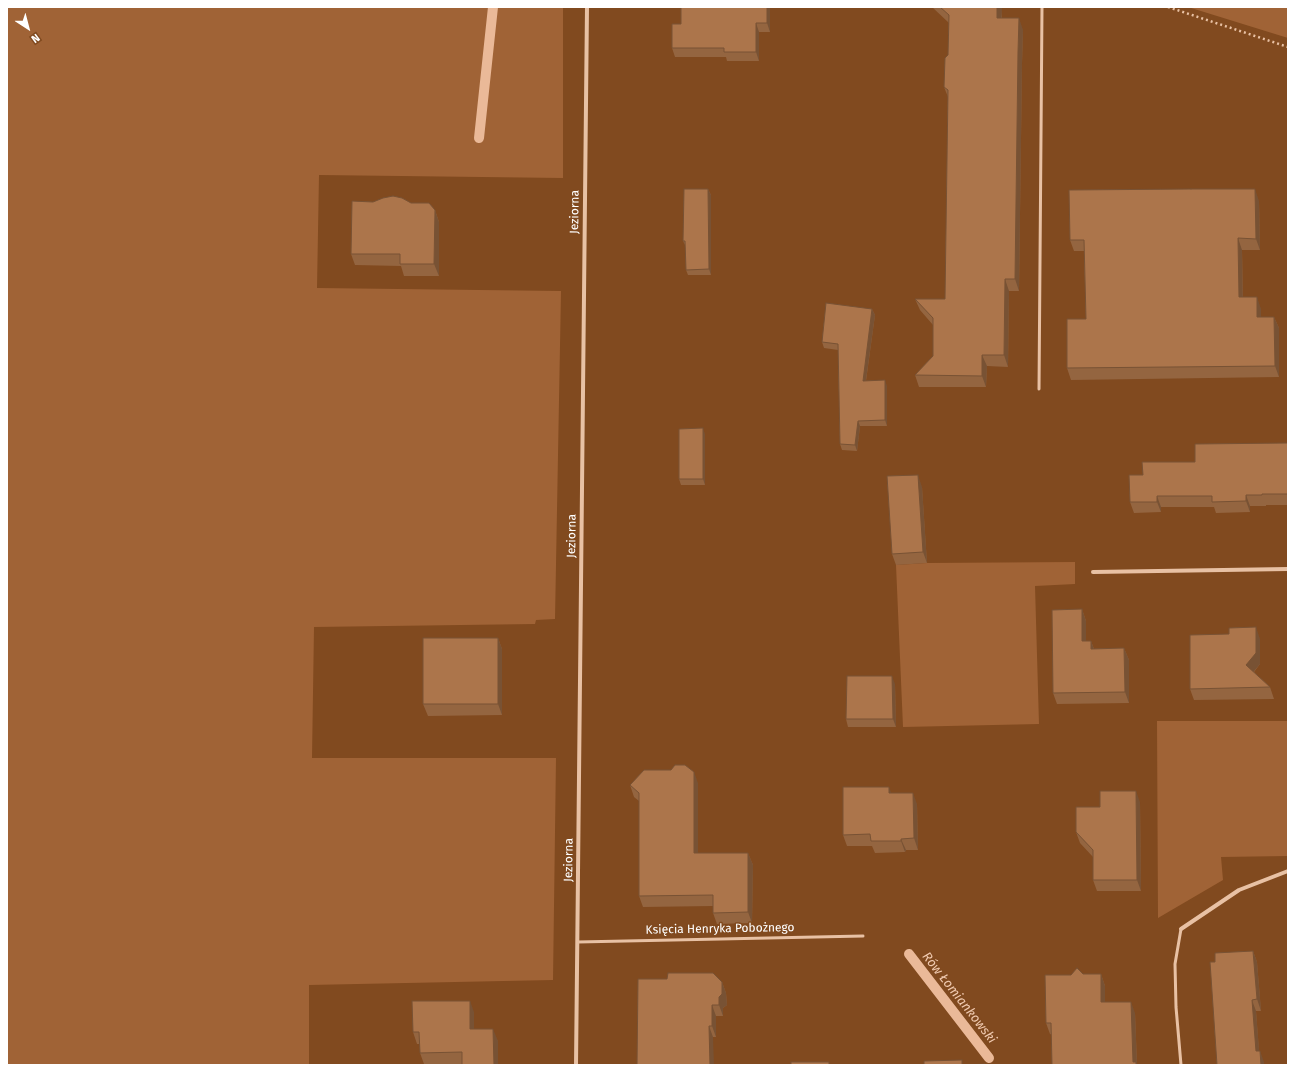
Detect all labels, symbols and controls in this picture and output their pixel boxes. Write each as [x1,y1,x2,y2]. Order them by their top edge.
north arrow [8,8,48,48]
text: N [29,31,42,46]
street label: Jeziorna [567,190,583,234]
street label: Jeziorna [564,514,580,558]
street label: Jeziorna [561,838,577,882]
street label: Księcia Henryka Pobożnego [645,921,795,937]
water label: Rów Łomiankowski [919,949,999,1047]

